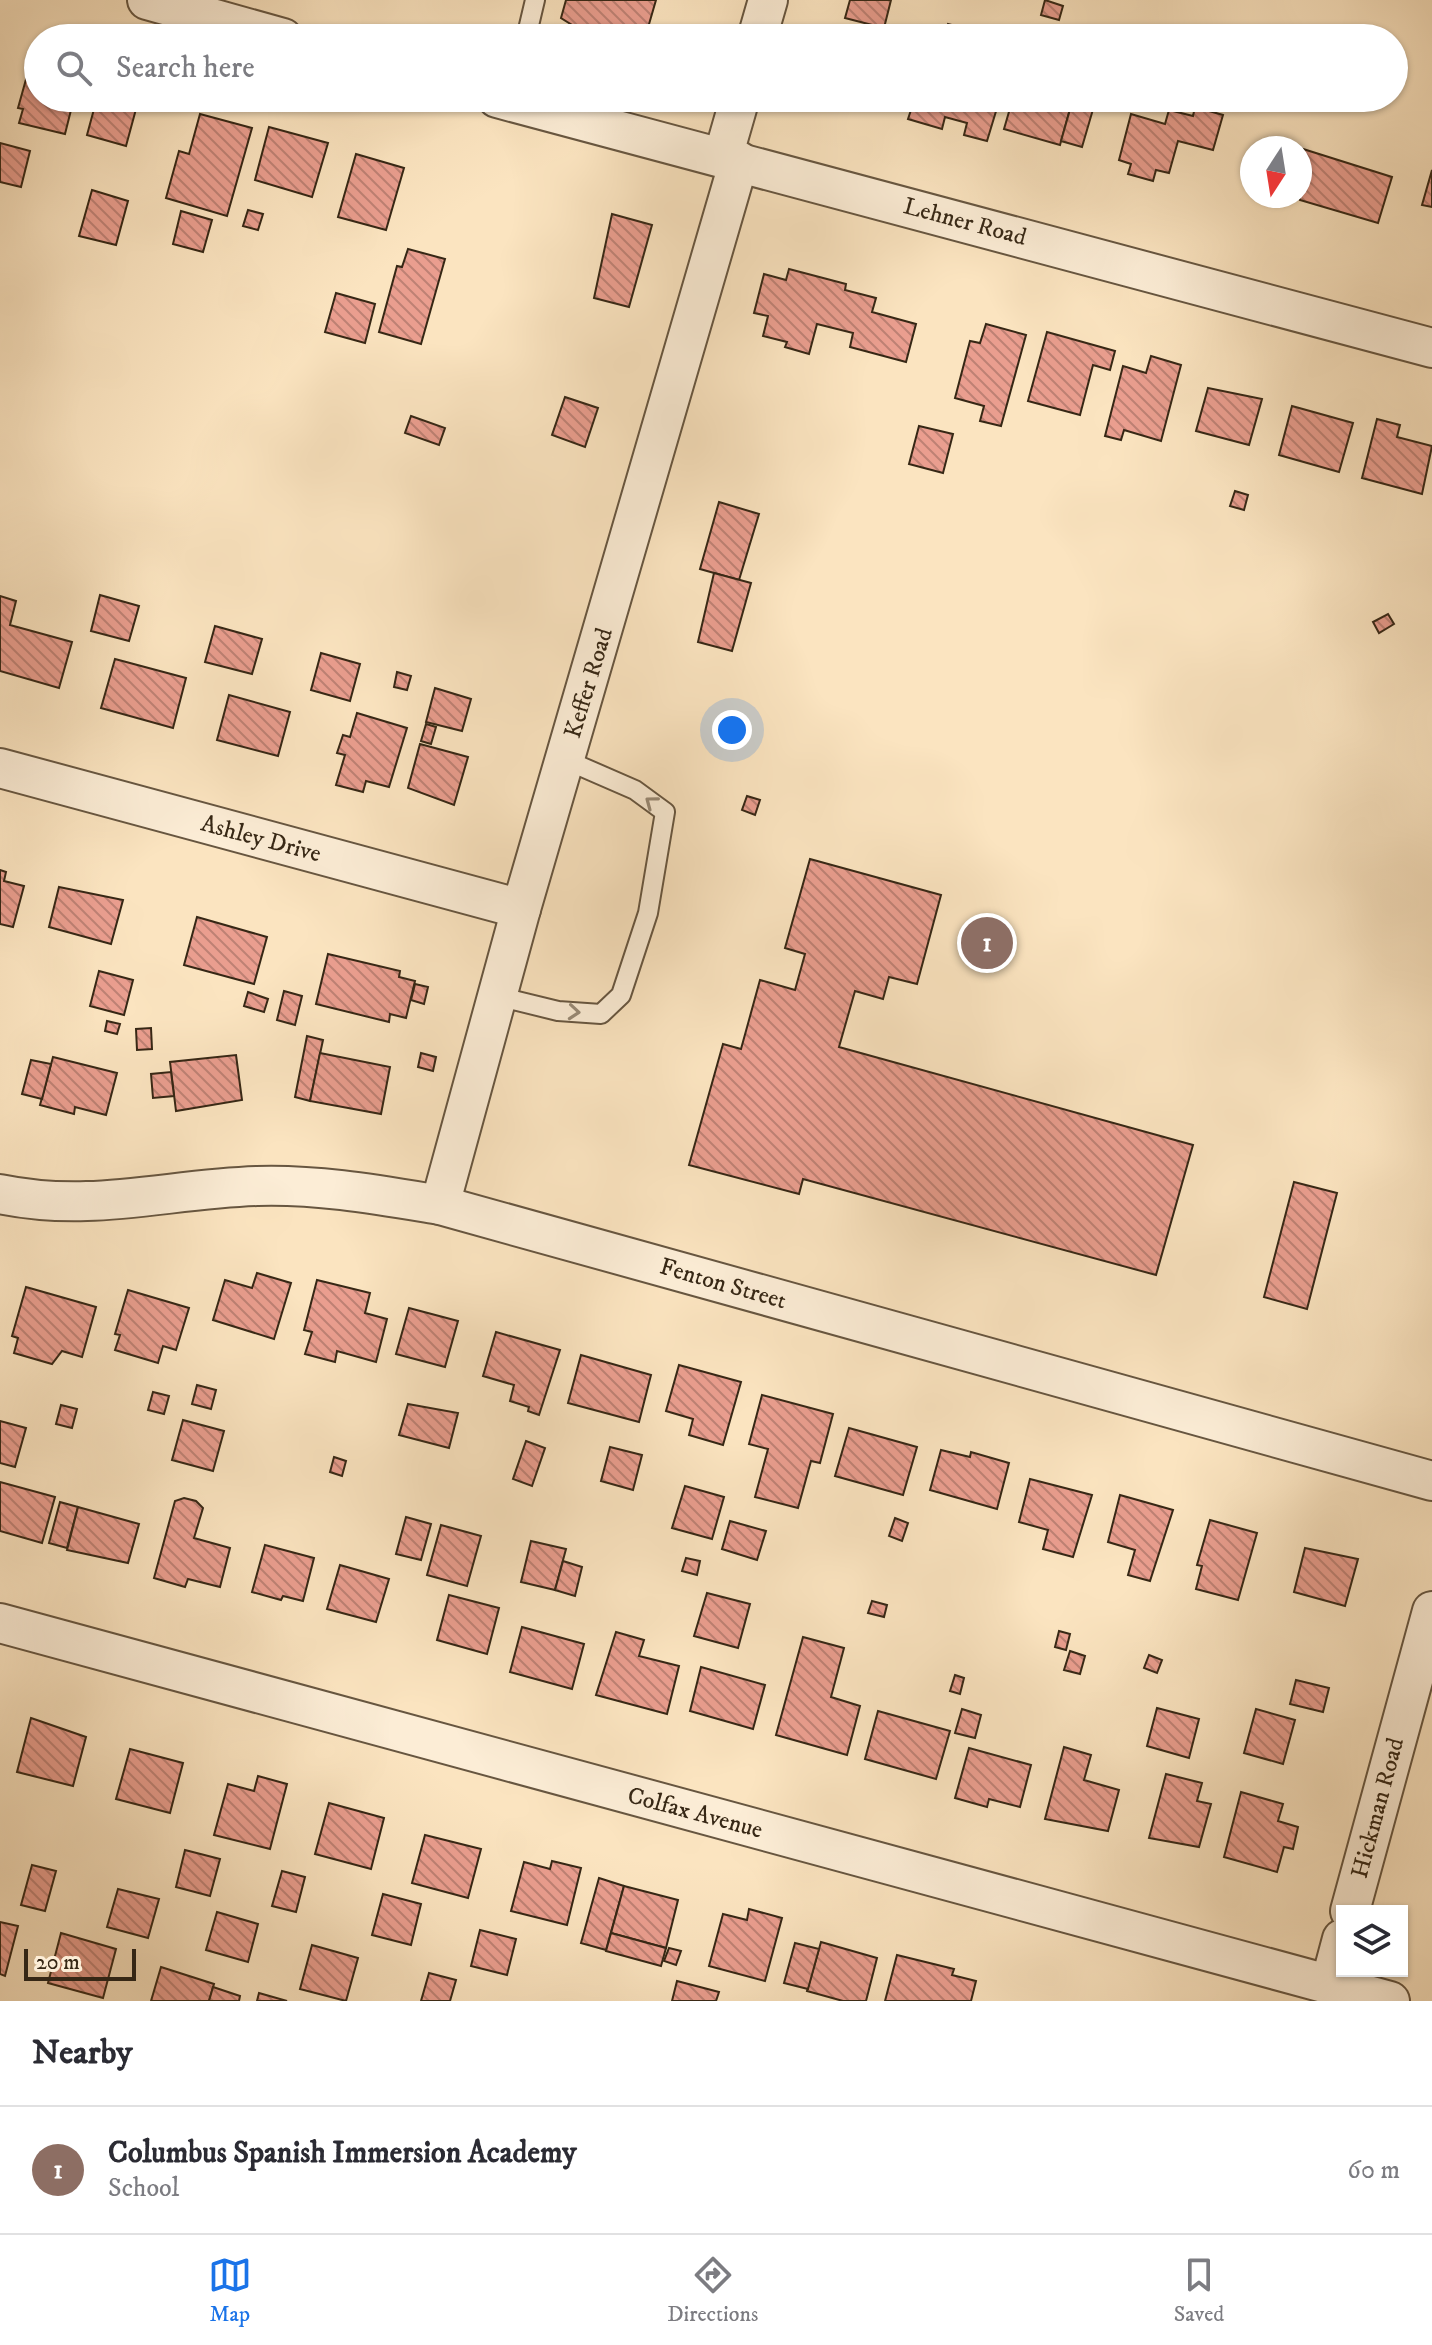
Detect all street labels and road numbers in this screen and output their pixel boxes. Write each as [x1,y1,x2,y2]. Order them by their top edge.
street label: Lehner Road [900,191,1030,253]
street label: Keffer Road [558,624,620,742]
street label: Ashley Drive [198,809,324,869]
street label: Fenton Street [656,1252,790,1316]
street label: Hickman Road [1345,1734,1411,1882]
street label: Colfax Avenue [624,1781,766,1845]

